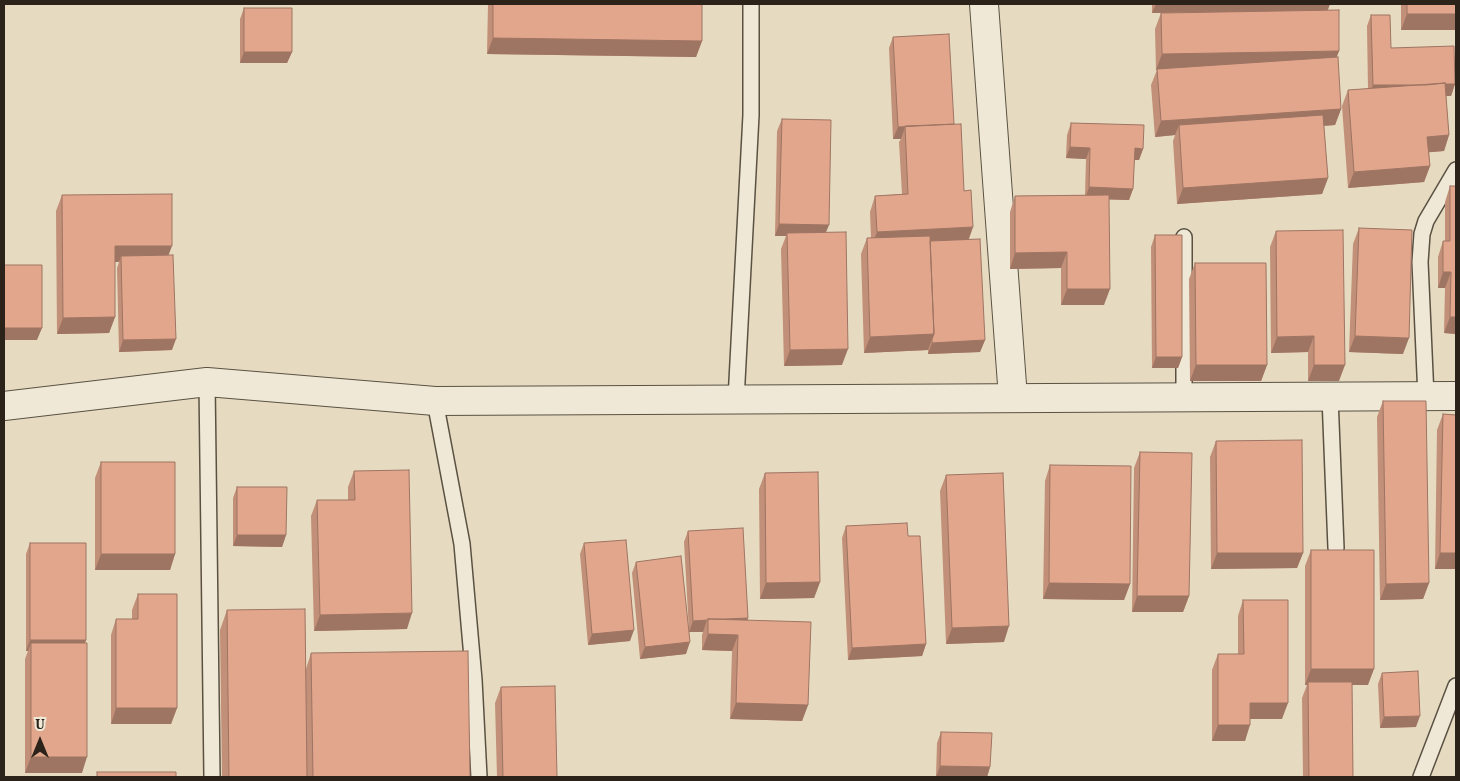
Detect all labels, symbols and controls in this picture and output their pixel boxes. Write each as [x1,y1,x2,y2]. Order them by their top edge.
north arrow [15,716,65,766]
text: U [35,716,45,735]

